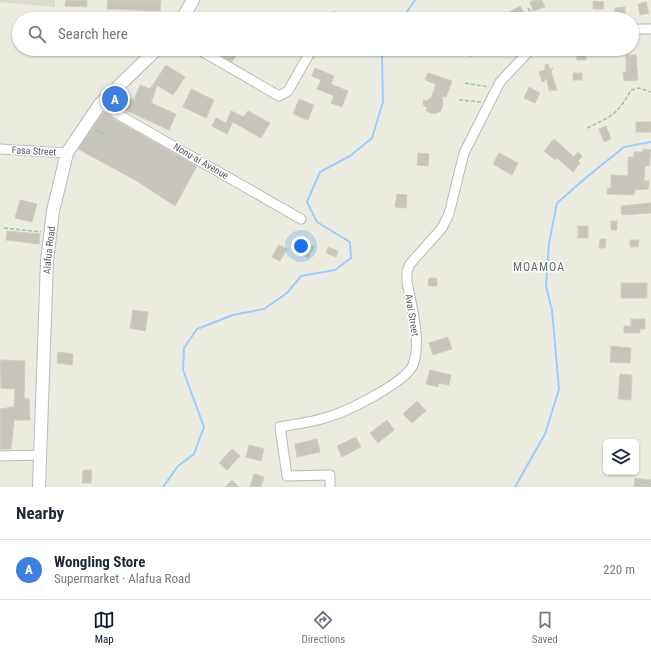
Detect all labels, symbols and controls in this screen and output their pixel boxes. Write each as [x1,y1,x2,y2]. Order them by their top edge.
search box [12,12,639,56]
icon: search [26,23,48,45]
text: Search here [58,25,128,43]
pin: A [102,84,128,114]
street label: Nonu-ai Avenue [172,141,231,181]
street label: Fasa Street [11,144,57,158]
street label: Alafua Road [41,226,57,274]
your location [291,236,311,256]
district label: MOAMOA [513,260,565,274]
street label: Avai Street [403,293,421,337]
map controls [603,439,639,475]
button: layers [603,439,639,475]
text: Nearby [16,503,64,523]
text: Wongling Store [54,553,145,571]
text: A [25,562,33,577]
text: 220 m [603,562,635,577]
text: Supermarket · Alafua Road [54,571,191,586]
tab: Map [93,609,115,646]
tab: Directions [301,609,345,646]
tab: Saved [532,609,558,646]

